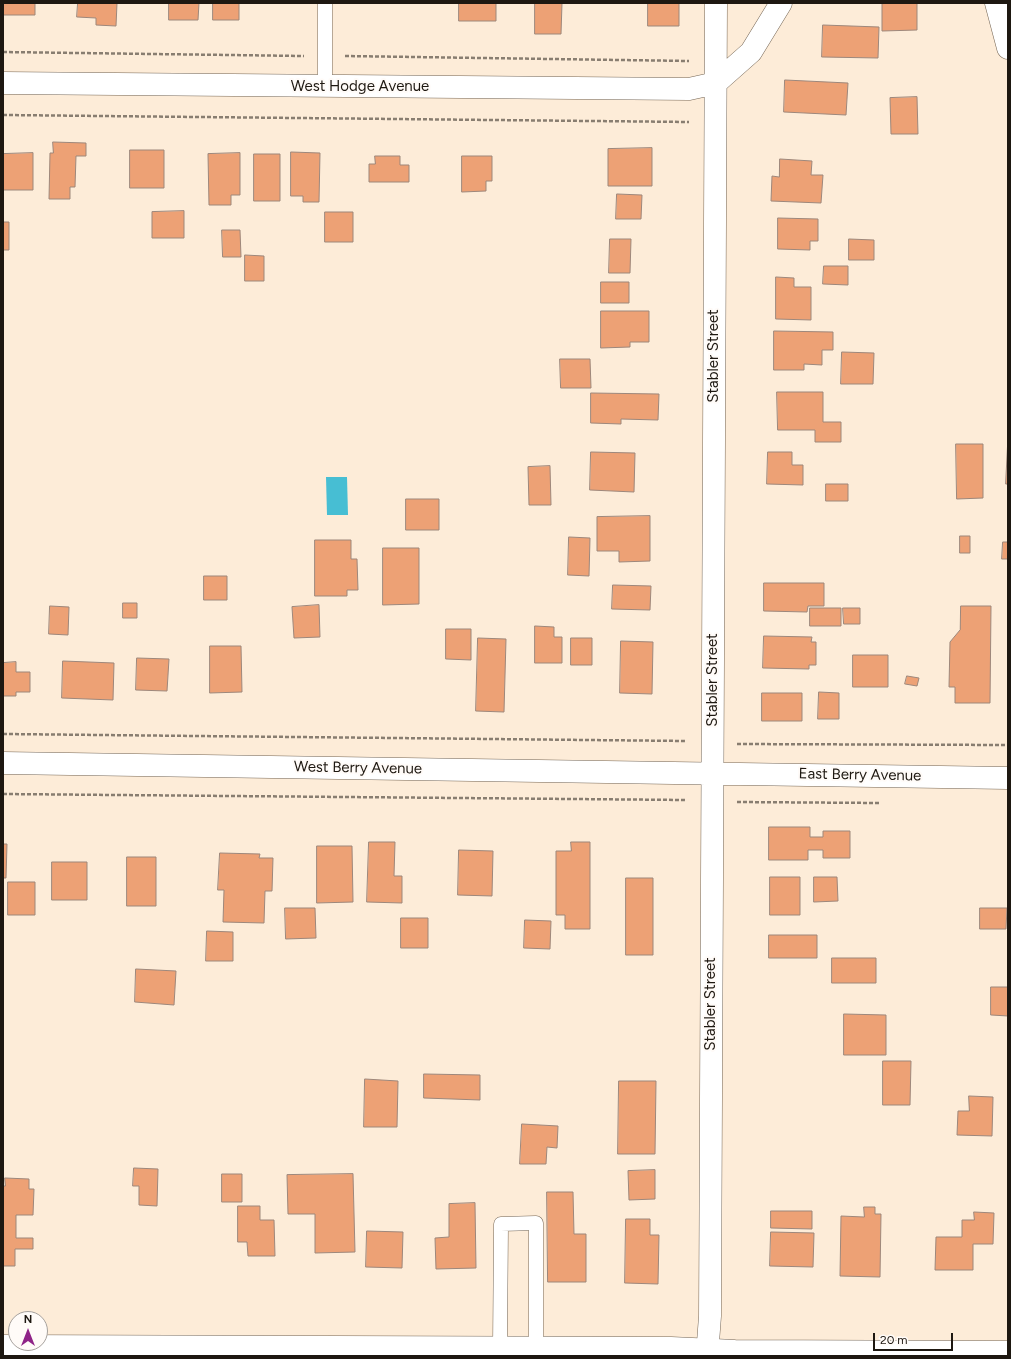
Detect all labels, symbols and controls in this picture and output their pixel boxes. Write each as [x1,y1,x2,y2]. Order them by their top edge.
street label: West Hodge Avenue [291,78,429,96]
street label: Stabler Street [705,309,723,403]
street label: Stabler Street [704,633,722,727]
street label: West Berry Avenue [294,758,422,778]
street label: East Berry Avenue [798,765,922,785]
street label: Stabler Street [702,957,720,1051]
north arrow [8,1311,48,1351]
text: N [24,1313,32,1326]
scale bar [875,1325,955,1351]
text: 20 m [880,1333,908,1347]

